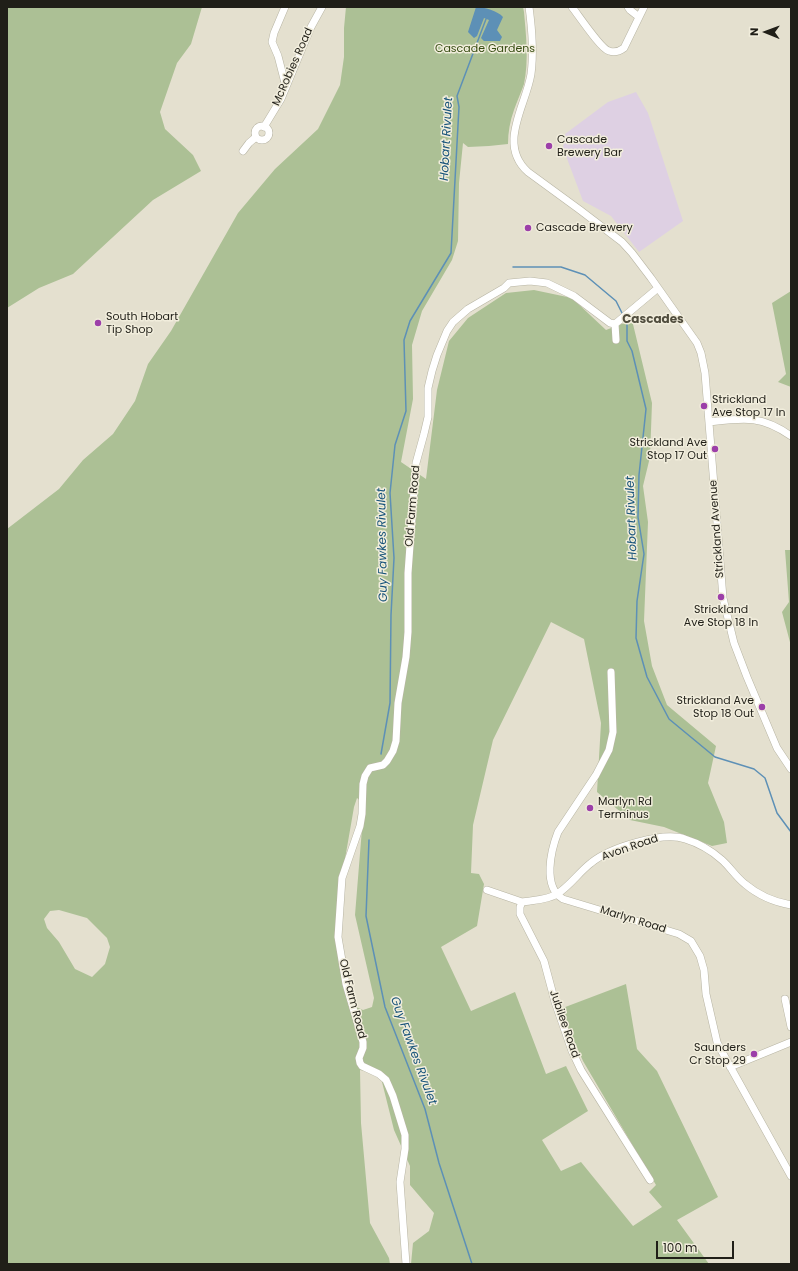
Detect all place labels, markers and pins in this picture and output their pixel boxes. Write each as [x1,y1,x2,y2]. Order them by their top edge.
place label: Cascade Brewery Bar [557,133,622,159]
marker: Cascade Brewery Bar [544,141,554,151]
place label: Cascade Brewery [536,221,633,235]
marker: Cascade Brewery [523,223,533,233]
place label: South Hobart Tip Shop [106,310,178,336]
marker: South Hobart Tip Shop [93,318,103,328]
place label: Strickland Ave Stop 17 In [712,393,785,419]
marker: Strickland Ave Stop 17 In [699,401,709,411]
place label: Strickland Ave Stop 17 Out [629,436,707,462]
marker: Strickland Ave Stop 17 Out [710,444,720,454]
marker: Strickland Ave Stop 18 In [716,592,726,602]
place label: Strickland Ave Stop 18 In [684,603,758,629]
place label: Strickland Ave Stop 18 Out [676,694,754,720]
marker: Strickland Ave Stop 18 Out [757,702,767,712]
place label: Marlyn Rd Terminus [598,795,652,821]
marker: Marlyn Rd Terminus [585,803,595,813]
place label: Saunders Cr Stop 29 [689,1041,746,1067]
marker: Saunders Cr Stop 29 [749,1049,759,1059]

